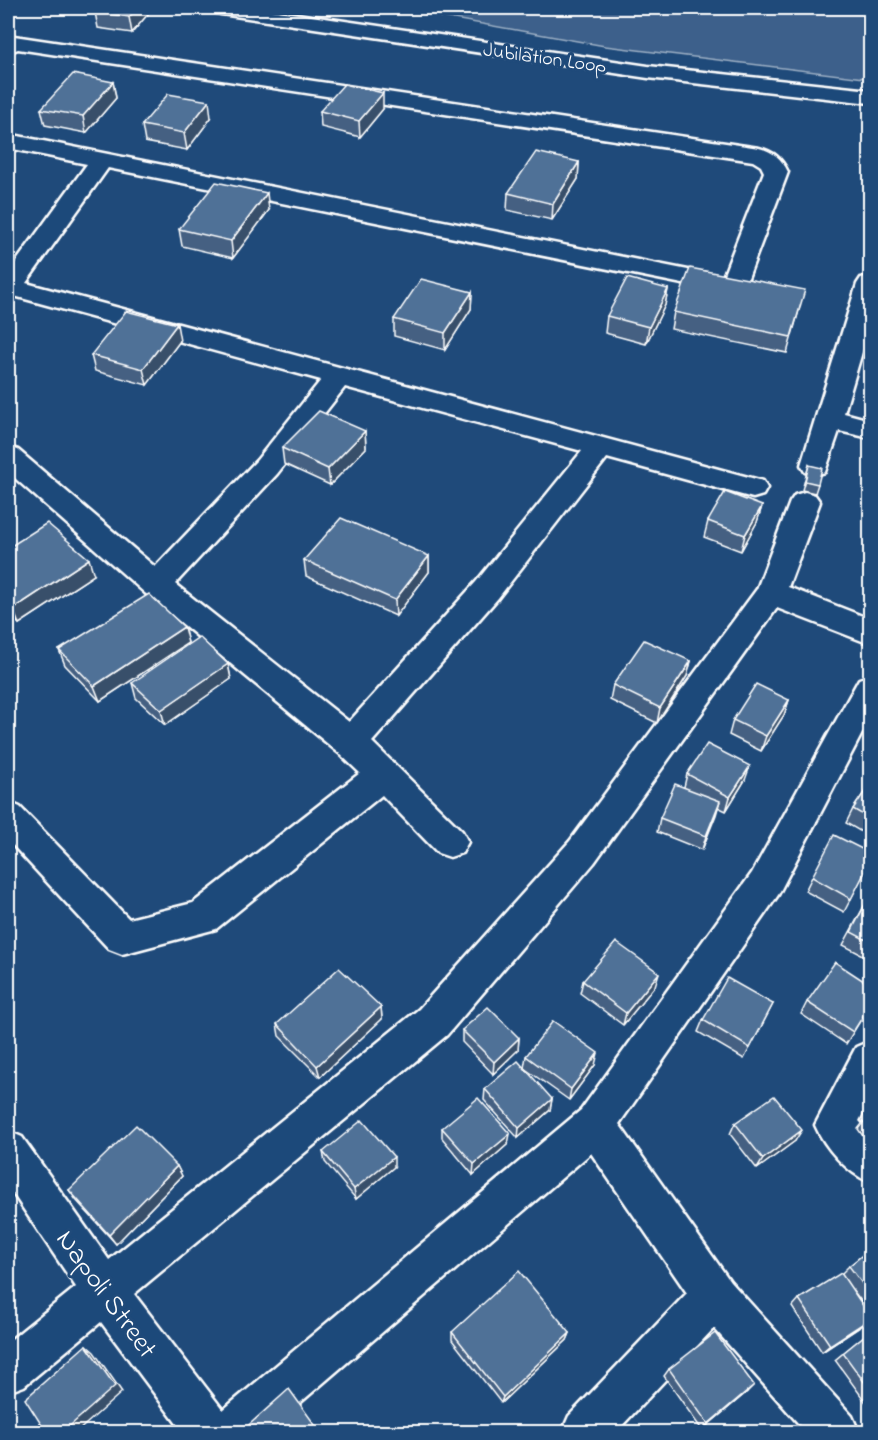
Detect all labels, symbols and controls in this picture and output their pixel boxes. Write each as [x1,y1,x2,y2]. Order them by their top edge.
street label: Jubilation Loop [481,36,608,82]
street label: Napoli Street [44,1222,166,1368]

